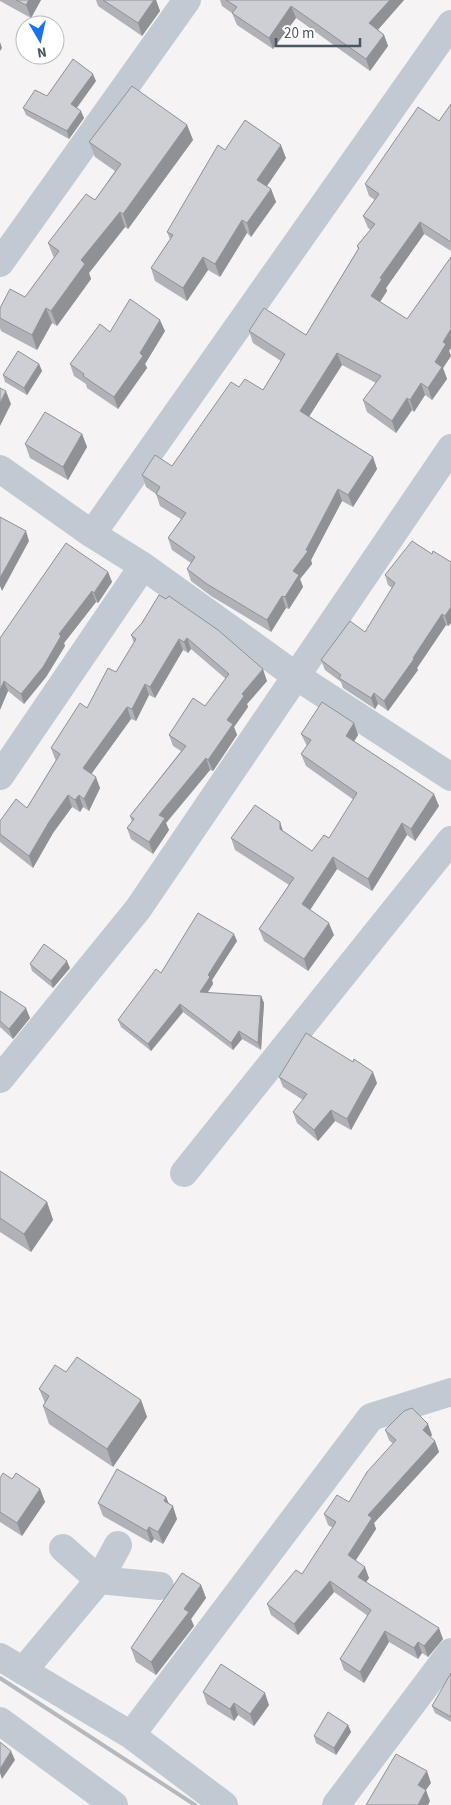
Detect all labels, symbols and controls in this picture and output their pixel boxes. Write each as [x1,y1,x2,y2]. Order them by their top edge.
north arrow [15,15,65,65]
scale bar [276,15,360,47]
text: 20 m [284,23,314,44]
text: N [36,41,48,62]

